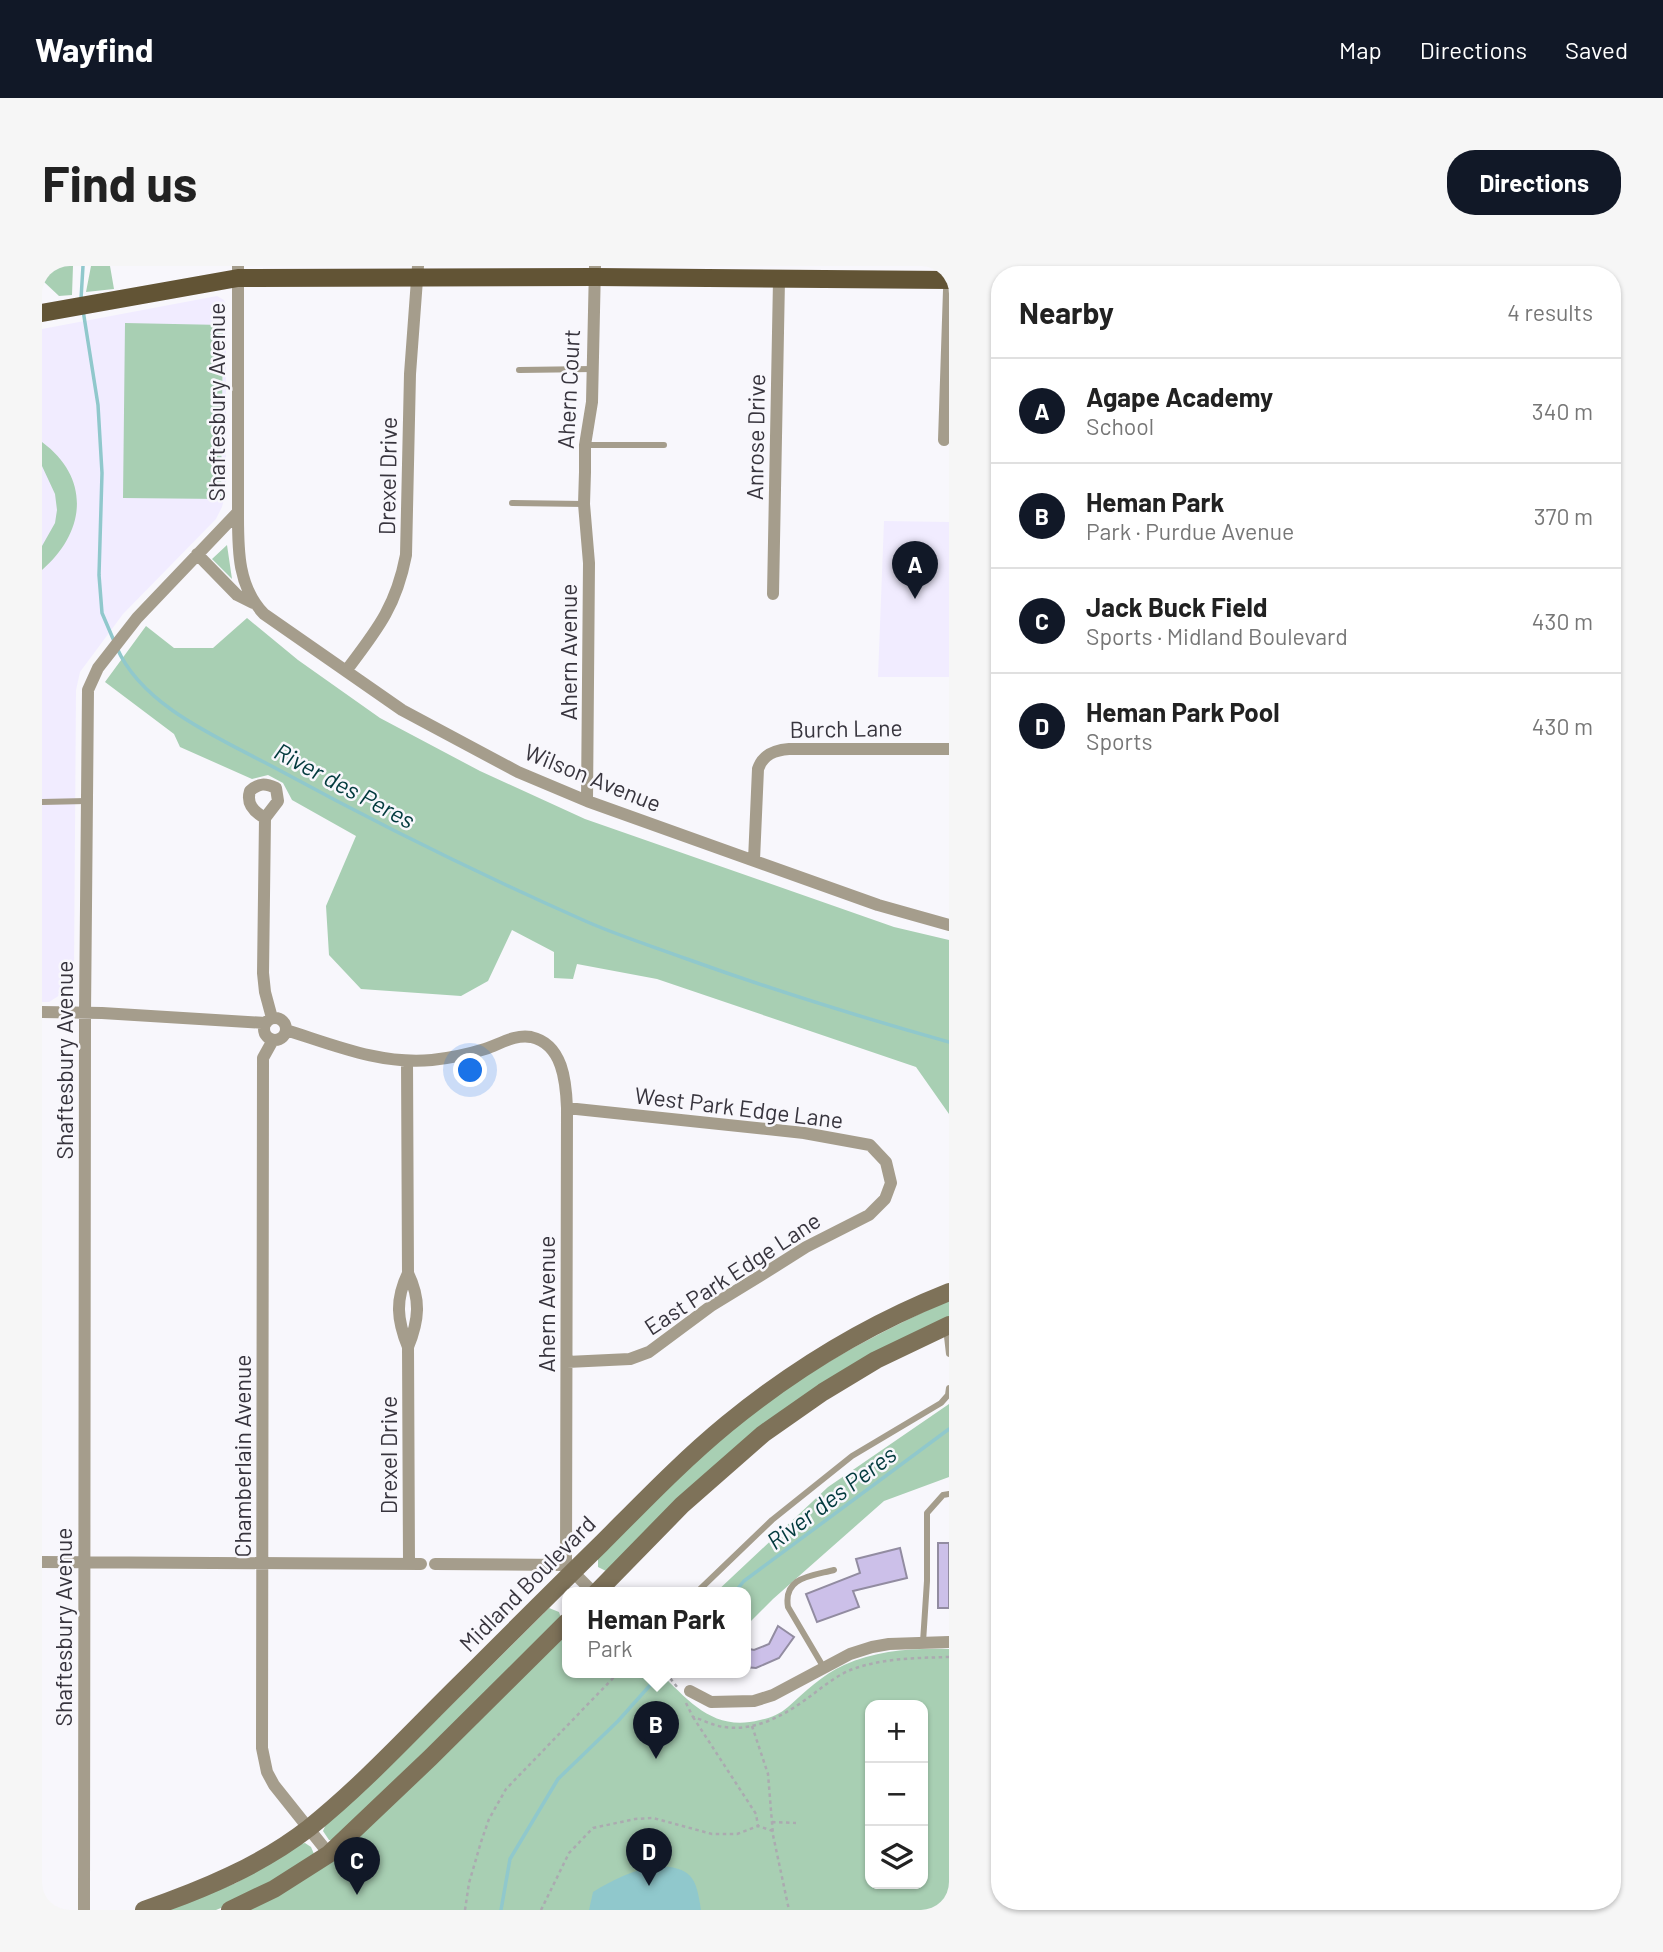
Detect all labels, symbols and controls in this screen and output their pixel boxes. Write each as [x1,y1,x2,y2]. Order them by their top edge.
text: Wayfind [35,29,153,69]
text: Map [1339,35,1382,64]
text: Directions [1420,35,1527,64]
text: Saved [1565,35,1628,64]
button: Directions [1447,150,1621,215]
text: Find us [42,153,197,212]
text: Nearby [1019,294,1114,330]
text: 4 results [1507,298,1593,326]
street label: Shaftesbury Avenue [202,302,230,502]
street label: Ahern Court [551,328,585,450]
street label: Anrose Drive [740,374,770,500]
text: Agape Academy [1086,381,1273,412]
text: A [1034,397,1050,425]
text: 340 m [1532,397,1593,425]
text: School [1086,412,1154,440]
street label: Drexel Drive [372,417,402,535]
text: Heman Park [1086,486,1224,517]
text: B [1035,502,1049,530]
text: 370 m [1534,502,1593,530]
text: Park · Purdue Avenue [1086,517,1294,545]
pin: A [892,541,938,599]
street label: Ahern Avenue [554,584,582,720]
text: Jack Buck Field [1086,591,1268,622]
text: C [1035,607,1049,635]
text: 430 m [1532,607,1593,635]
text: Sports · Midland Boulevard [1086,622,1348,650]
text: Heman Park Pool [1086,696,1280,727]
text: D [1035,712,1049,740]
text: 430 m [1532,712,1593,740]
street label: Burch Lane [789,713,903,743]
text: Sports [1086,727,1153,755]
water label: River des Peres [270,736,420,834]
street label: Wilson Avenue [521,737,665,817]
street label: Shaftesbury Avenue [50,960,78,1160]
your location [453,1053,487,1087]
street label: West Park Edge Lane [633,1080,845,1134]
street label: East Park Edge Lane [639,1206,825,1340]
street label: Ahern Avenue [532,1236,560,1372]
street label: Chamberlain Avenue [228,1354,256,1558]
street label: Drexel Drive [374,1396,402,1514]
water label: River des Peres [761,1439,901,1555]
street label: Midland Boulevard [453,1509,601,1657]
street label: Shaftesbury Avenue [49,1527,77,1727]
popup [562,1587,751,1678]
text: Heman Park [587,1603,726,1634]
text: Park [587,1634,633,1662]
map controls [865,1700,928,1889]
button: + [865,1700,928,1763]
pin: B [633,1701,679,1759]
button: − [865,1763,928,1826]
button: layers [865,1826,928,1889]
pin: D [626,1828,672,1886]
pin: C [334,1837,380,1895]

